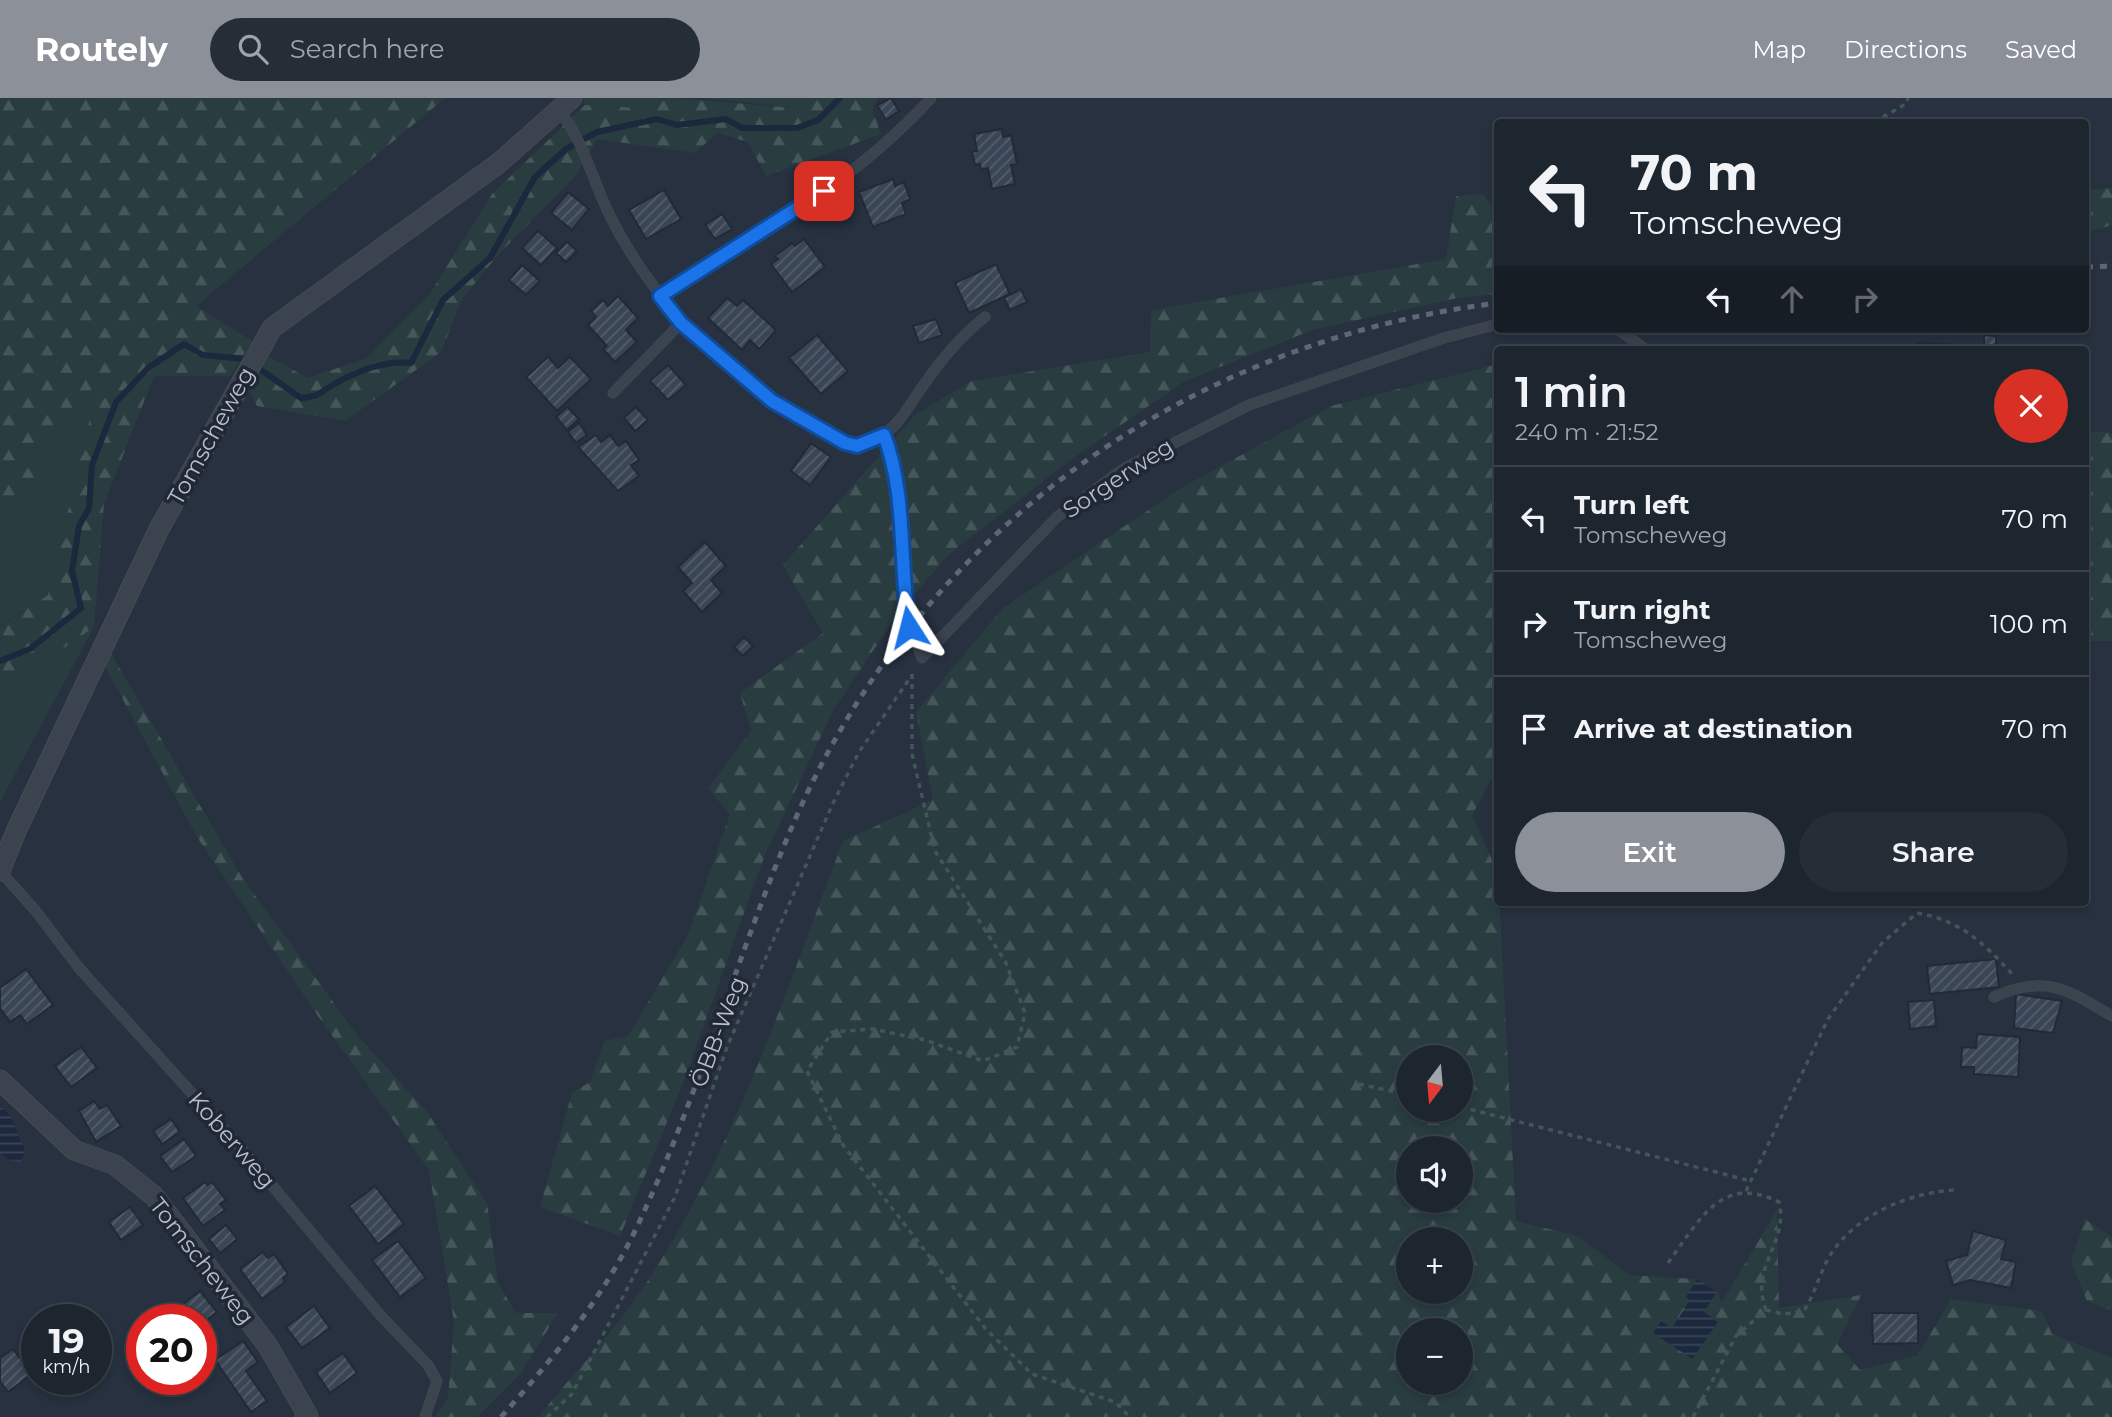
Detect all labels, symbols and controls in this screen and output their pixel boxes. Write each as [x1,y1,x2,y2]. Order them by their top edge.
search box [210,18,700,81]
text: Routely [35,29,168,69]
icon: search [234,30,272,68]
text: Search here [290,33,445,65]
text: Map [1753,35,1806,64]
text: Directions [1844,35,1967,64]
text: Saved [2005,35,2077,64]
text: 70 m [1630,143,1758,202]
icon: left [1515,147,1606,238]
pin [794,161,854,221]
icon: arrive [805,172,843,210]
text: Tomscheweg [1630,203,1844,242]
icon: left [1700,280,1738,318]
icon: ahead [1773,280,1811,318]
icon: right [1846,280,1884,318]
street label: Tomscheweg [162,362,260,510]
text: 1 min [1515,366,1628,418]
button: close [1994,369,2068,443]
text: 240 m · 21:52 [1515,418,1658,446]
street label: Sorgerweg [1057,432,1179,524]
text: Turn left [1574,489,1690,521]
icon: left [1515,500,1553,538]
text: 70 m [2002,503,2068,535]
text: Tomscheweg [1574,521,1728,549]
position arrow [872,590,946,664]
text: Turn right [1574,594,1710,626]
icon: right [1515,605,1553,643]
text: 100 m [1990,608,2068,640]
text: Tomscheweg [1574,626,1728,654]
icon: arrive [1515,710,1553,748]
text: Arrive at destination [1574,713,1853,745]
text: 70 m [2002,713,2068,745]
button: Exit [1515,812,1785,892]
button: Share [1799,812,2068,892]
street label: ÖBB-Weg [684,973,752,1091]
north arrow [1396,1045,1474,1122]
map controls [1396,1045,1473,1395]
street label: Koberweg [182,1086,282,1194]
button: sound [1396,1136,1473,1213]
street label: Tomscheweg [144,1192,260,1330]
button: + [1396,1227,1473,1304]
speed limit sign: 20 [126,1304,217,1395]
button: − [1396,1318,1473,1395]
text: 19 [48,1319,85,1362]
text: km/h [42,1356,91,1378]

